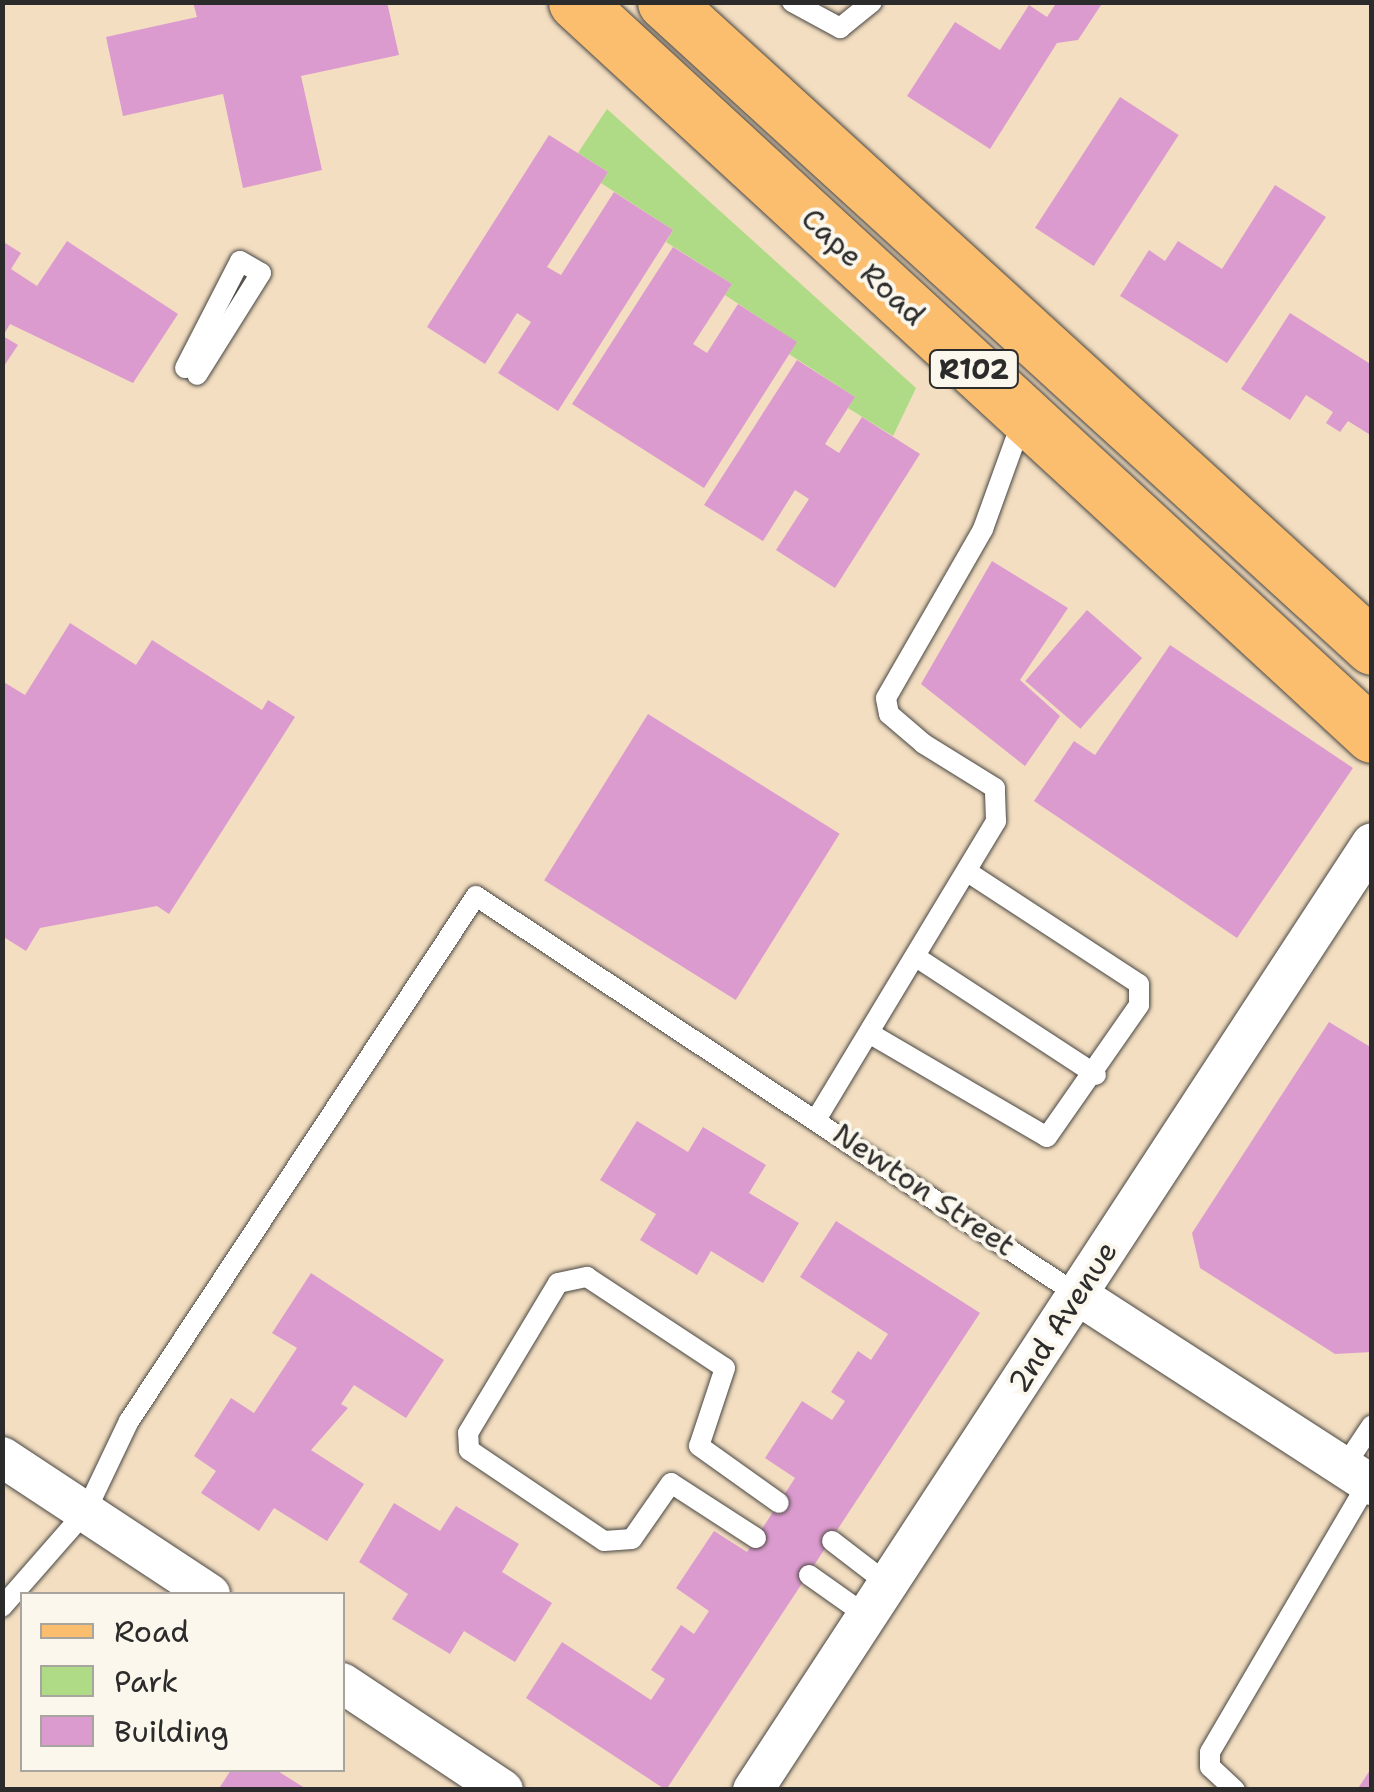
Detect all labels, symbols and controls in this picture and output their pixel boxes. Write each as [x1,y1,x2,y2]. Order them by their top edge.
street label: Cape Road [794,201,932,333]
road number: R102 [926,346,1022,392]
street label: Newton Street [826,1116,1022,1264]
street label: 2nd Avenue [1001,1235,1125,1399]
legend [20,1592,345,1772]
text: Road [114,1611,189,1652]
text: Park [114,1661,178,1702]
text: Building [114,1711,229,1752]

